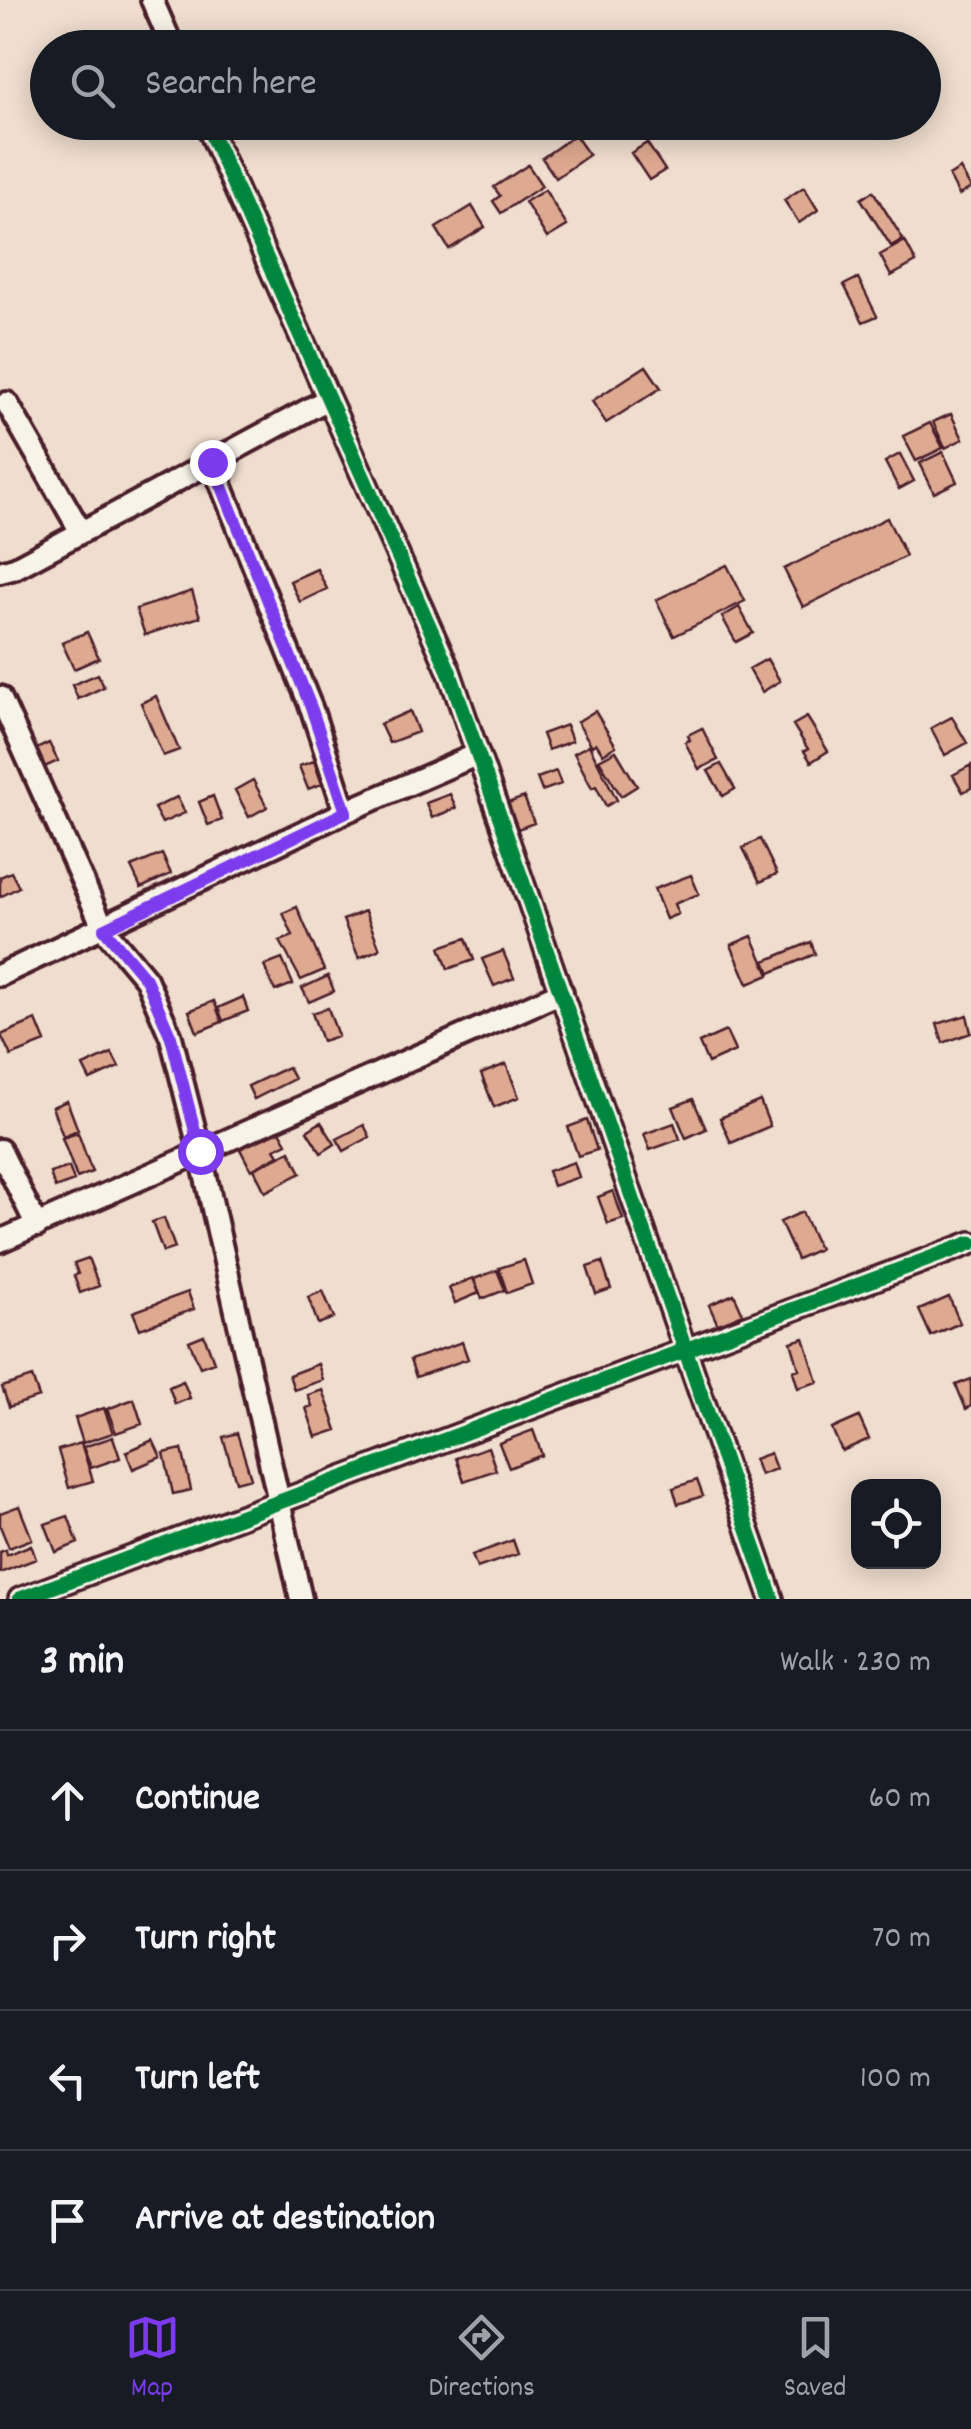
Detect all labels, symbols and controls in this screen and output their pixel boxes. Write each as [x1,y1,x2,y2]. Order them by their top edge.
search box [30,30,941,140]
icon: search [65,58,120,113]
text: Search here [145,58,317,113]
route end [190,440,236,486]
route start [178,1129,224,1175]
map controls [851,1479,941,1569]
button: locate [851,1479,941,1569]
text: 3 min [40,1634,124,1694]
text: Walk · 230 m [780,1641,931,1687]
icon: ahead [40,1773,95,1828]
text: Continue [135,1773,260,1828]
text: 60 m [869,1777,931,1823]
icon: right [40,1913,95,1968]
text: Turn right [135,1913,276,1968]
text: 70 m [872,1917,931,1963]
icon: left [40,2053,95,2108]
text: Turn left [135,2053,260,2108]
text: 100 m [860,2057,931,2103]
icon: arrive [40,2193,95,2248]
text: Arrive at destination [135,2193,435,2248]
tab: Map [125,2310,180,2410]
tab: Directions [429,2310,535,2410]
tab: Saved [784,2310,846,2410]

